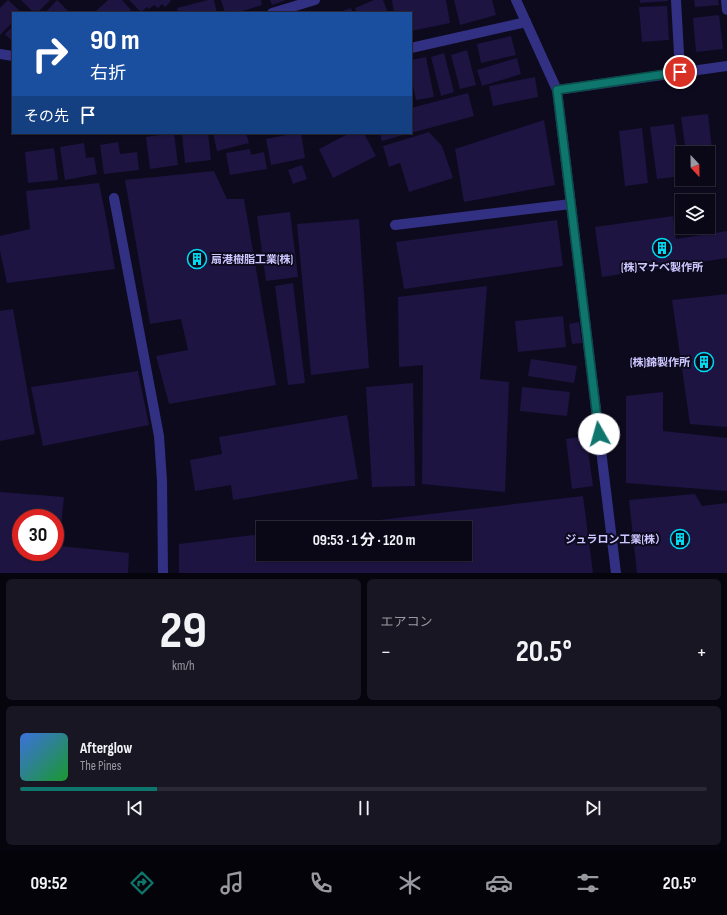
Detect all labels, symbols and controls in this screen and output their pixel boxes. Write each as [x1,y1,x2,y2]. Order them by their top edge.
text: 90 m [90,24,140,57]
icon: right [24,28,76,80]
pin [663,55,697,89]
icon: arrive [669,61,691,83]
text: 右折 [90,63,126,84]
icon: arrive [77,104,99,126]
text: その先 [24,107,69,126]
north arrow [675,146,715,186]
map controls [675,146,715,234]
button: layers [675,194,715,234]
building icon: (株)マナべ製作所 [651,237,673,259]
building icon: 扇港樹脂工業(株) [186,248,208,270]
place label: 扇港樹脂工業(株) [211,253,294,266]
place label: (株)マナべ製作所 [621,261,703,274]
building icon: (株)錦製作所 [693,351,715,373]
place label: (株)錦製作所 [630,356,690,369]
position arrow [578,413,620,455]
speed limit sign: 30 [12,509,64,561]
building icon: ジュラロン工業(株） [669,528,691,550]
text: 09:53 · 1 分 · 120 m [313,531,415,550]
place label: ジュラロン工業(株） [565,533,666,546]
text: 29 [160,600,207,663]
text: エアコン [381,614,433,630]
text: 20.5° [516,634,572,670]
text: − [381,639,391,666]
text: + [696,639,707,666]
text: km/h [172,658,194,674]
text: Afterglow [80,739,132,758]
text: The Pines [80,758,121,774]
icon: previous [124,797,146,819]
icon: pause [353,797,375,819]
icon: next [582,797,604,819]
icon: directions [128,869,156,897]
icon: music [218,869,246,897]
icon: phone [307,869,335,897]
icon: climate [396,869,424,897]
icon: car [485,869,513,897]
icon: filters [574,869,602,897]
text: 09:52 [31,873,67,894]
text: 20.5° [663,873,696,894]

